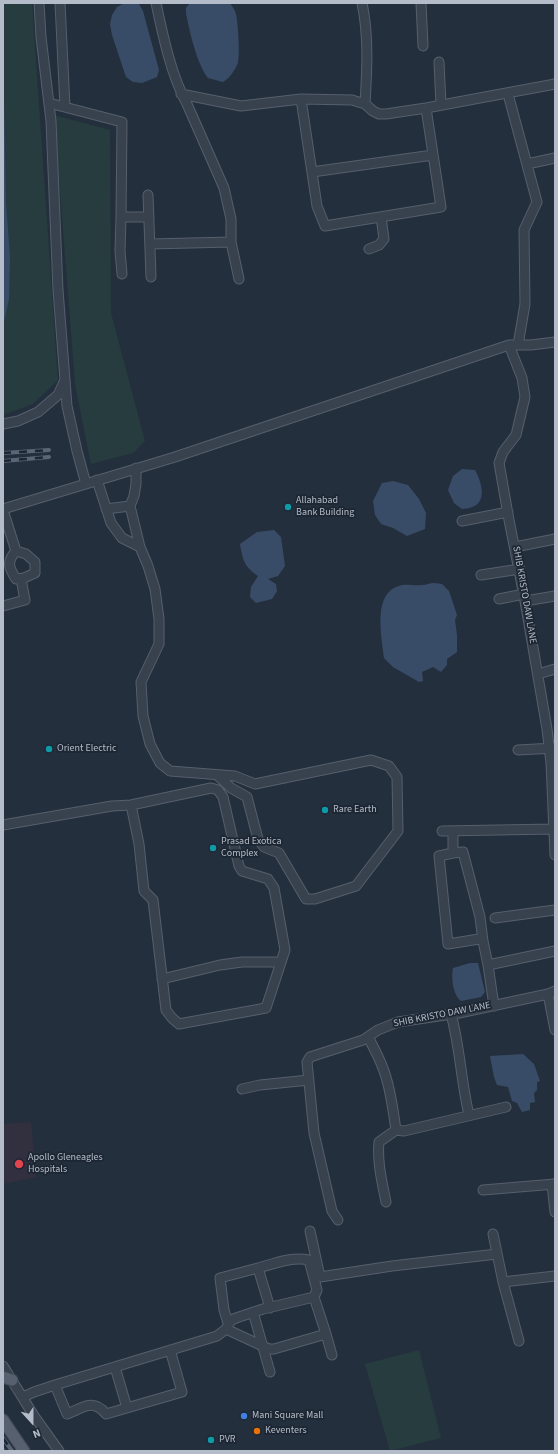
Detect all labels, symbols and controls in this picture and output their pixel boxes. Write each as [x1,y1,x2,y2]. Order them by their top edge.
place label: Allahabad Bank Building [296,495,354,518]
marker: Allahabad Bank Building [283,502,293,512]
street label: SHIB KRISTO DAW LANE [510,545,538,645]
place label: Orient Electric [57,743,116,755]
marker: Orient Electric [44,744,54,754]
place label: Rare Earth [333,804,377,816]
marker: Rare Earth [320,805,330,815]
place label: Prasad Exotica Complex [221,836,282,860]
marker: Prasad Exotica Complex [208,843,218,853]
street label: SHIB KRISTO DAW LANE [392,1000,492,1030]
place label: Apollo Gleneagles Hospitals [28,1152,103,1176]
marker: Apollo Gleneagles Hospitals [13,1158,25,1170]
north arrow [12,1402,52,1442]
place label: Mani Square Mall [252,1410,323,1422]
marker: Mani Square Mall [239,1411,249,1421]
text: N [30,1425,43,1442]
place label: Keventers [265,1425,307,1437]
marker: Keventers [252,1426,262,1436]
place label: PVR [219,1434,235,1446]
marker: PVR [206,1435,216,1445]

